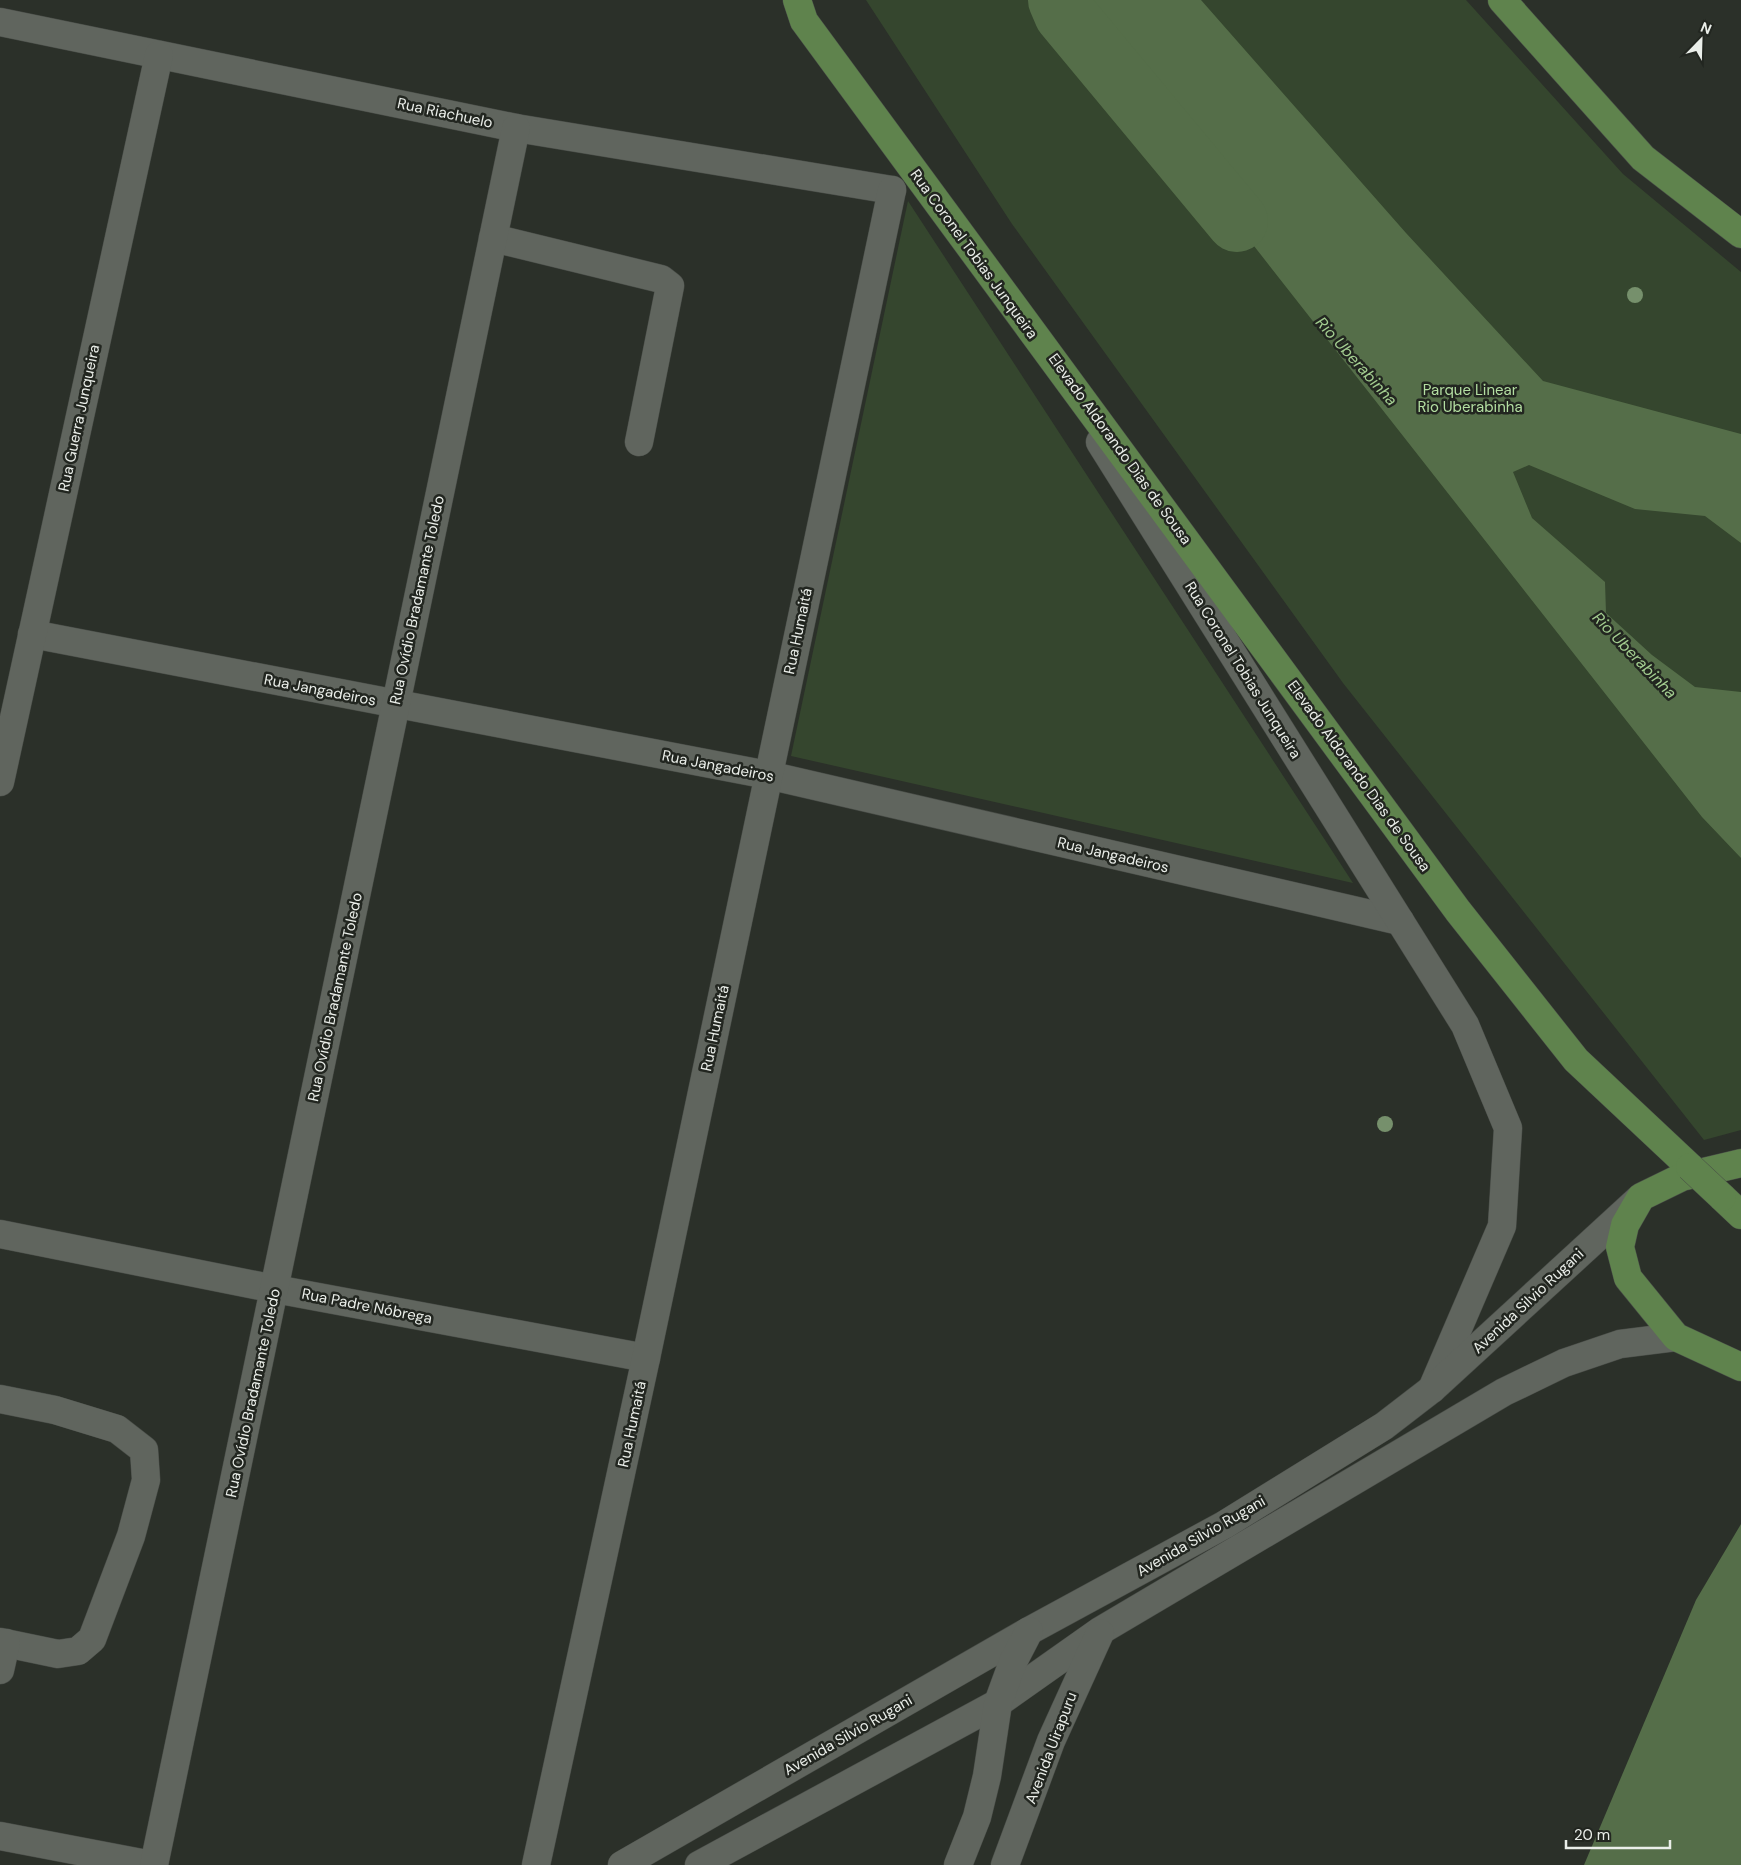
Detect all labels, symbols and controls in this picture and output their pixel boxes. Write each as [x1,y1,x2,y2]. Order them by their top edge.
north arrow [1676,15,1726,65]
text: N [1698,18,1714,38]
street label: Rua Riachuelo [396,93,495,133]
street label: Rua Coronel Tobias Junqueira [906,165,1042,343]
water label: Rio Uberabinha [1311,312,1402,410]
street label: Rua Guerra Junqueira [54,343,104,493]
street label: Elevado Aldorando Dias de Sousa [1044,349,1196,549]
park label: Parque Linear Rio Uberabinha [1417,380,1523,417]
street label: Rua Ovídio Bradamante Toledo [385,494,449,706]
street label: Rua Coronel Tobias Junqueira [1180,578,1306,762]
street label: Rua Humaitá [779,586,817,676]
water label: Rio Uberabinha [1588,607,1681,703]
street label: Rua Jangadeiros [262,669,378,711]
street label: Elevado Aldorando Dias de Sousa [1283,676,1435,876]
street label: Rua Jangadeiros [660,745,776,787]
street label: Rua Jangadeiros [1055,832,1171,878]
street label: Rua Ovídio Bradamante Toledo [303,891,367,1103]
street label: Rua Humaitá [696,983,734,1073]
street label: Avenida Silvio Rugani [1468,1244,1588,1358]
street label: Rua Padre Nóbrega [300,1284,434,1328]
street label: Rua Ovídio Bradamante Toledo [221,1287,285,1499]
street label: Rua Humaitá [613,1379,651,1469]
street label: Avenida Silvio Rugani [1133,1491,1269,1581]
street label: Avenida Uirapuru [1020,1689,1082,1807]
street label: Avenida Silvio Rugani [780,1690,916,1780]
scale bar [1566,1818,1670,1850]
text: 20 m [1574,1825,1610,1845]

